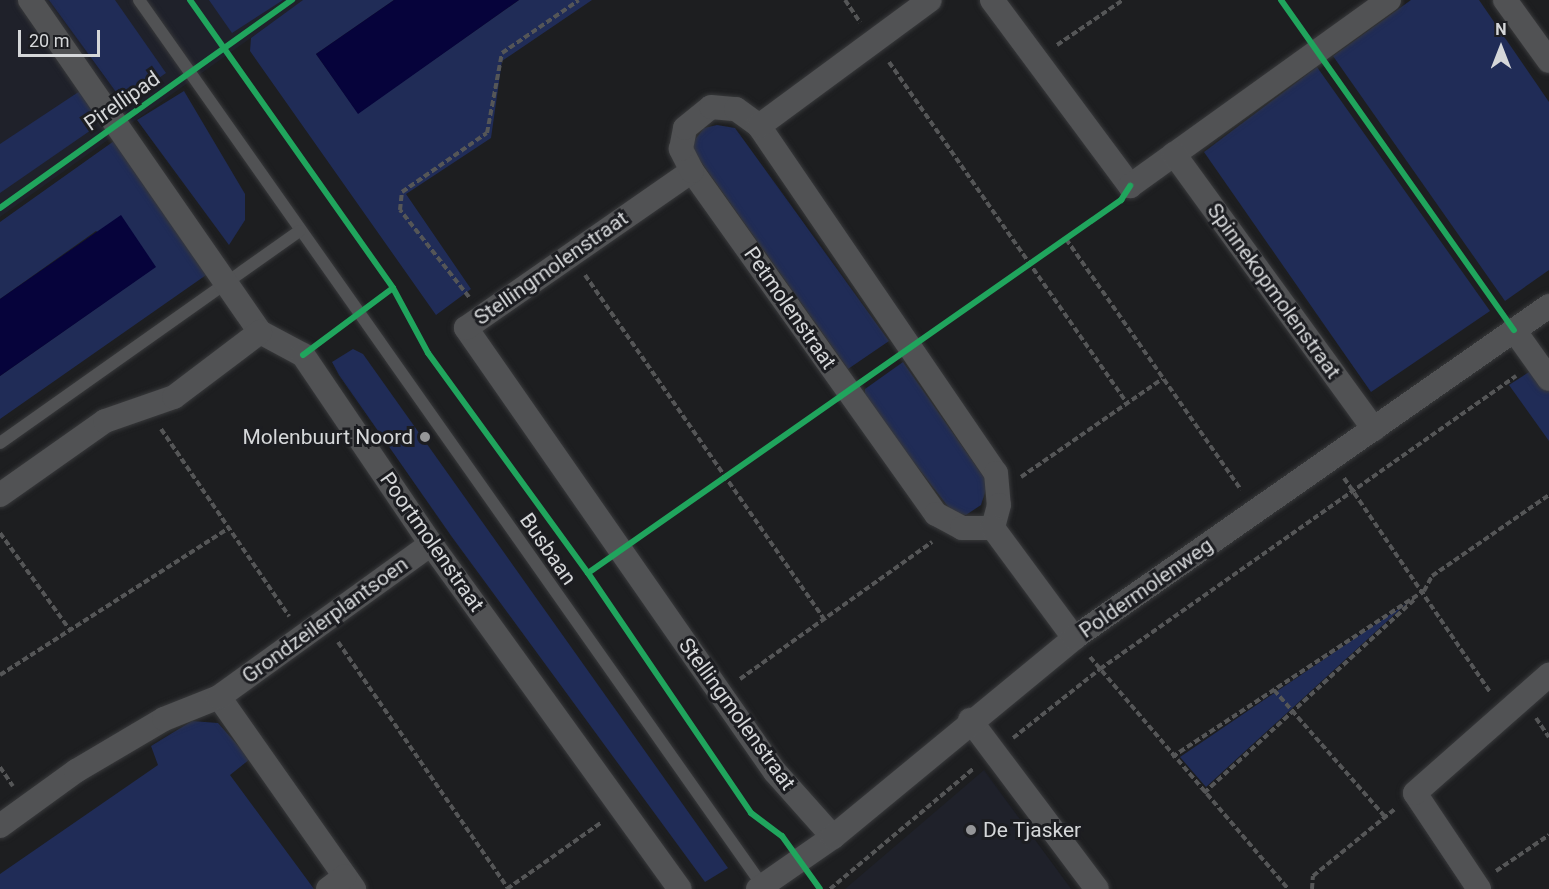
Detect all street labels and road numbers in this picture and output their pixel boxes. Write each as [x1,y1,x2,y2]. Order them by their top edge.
street label: Pirellipad [79,66,165,136]
street label: Spinnekopmolenstraat [1202,198,1346,384]
street label: Stellingmolenstraat [469,206,633,330]
street label: Petmolenstraat [739,242,841,374]
street label: Poortmolenstraat [375,468,489,616]
street label: Busbaan [514,508,582,590]
street label: Poldermolenweg [1074,533,1218,643]
street label: Grondzeilerplantsoen [237,551,413,689]
street label: Stellingmolenstraat [673,633,801,795]

